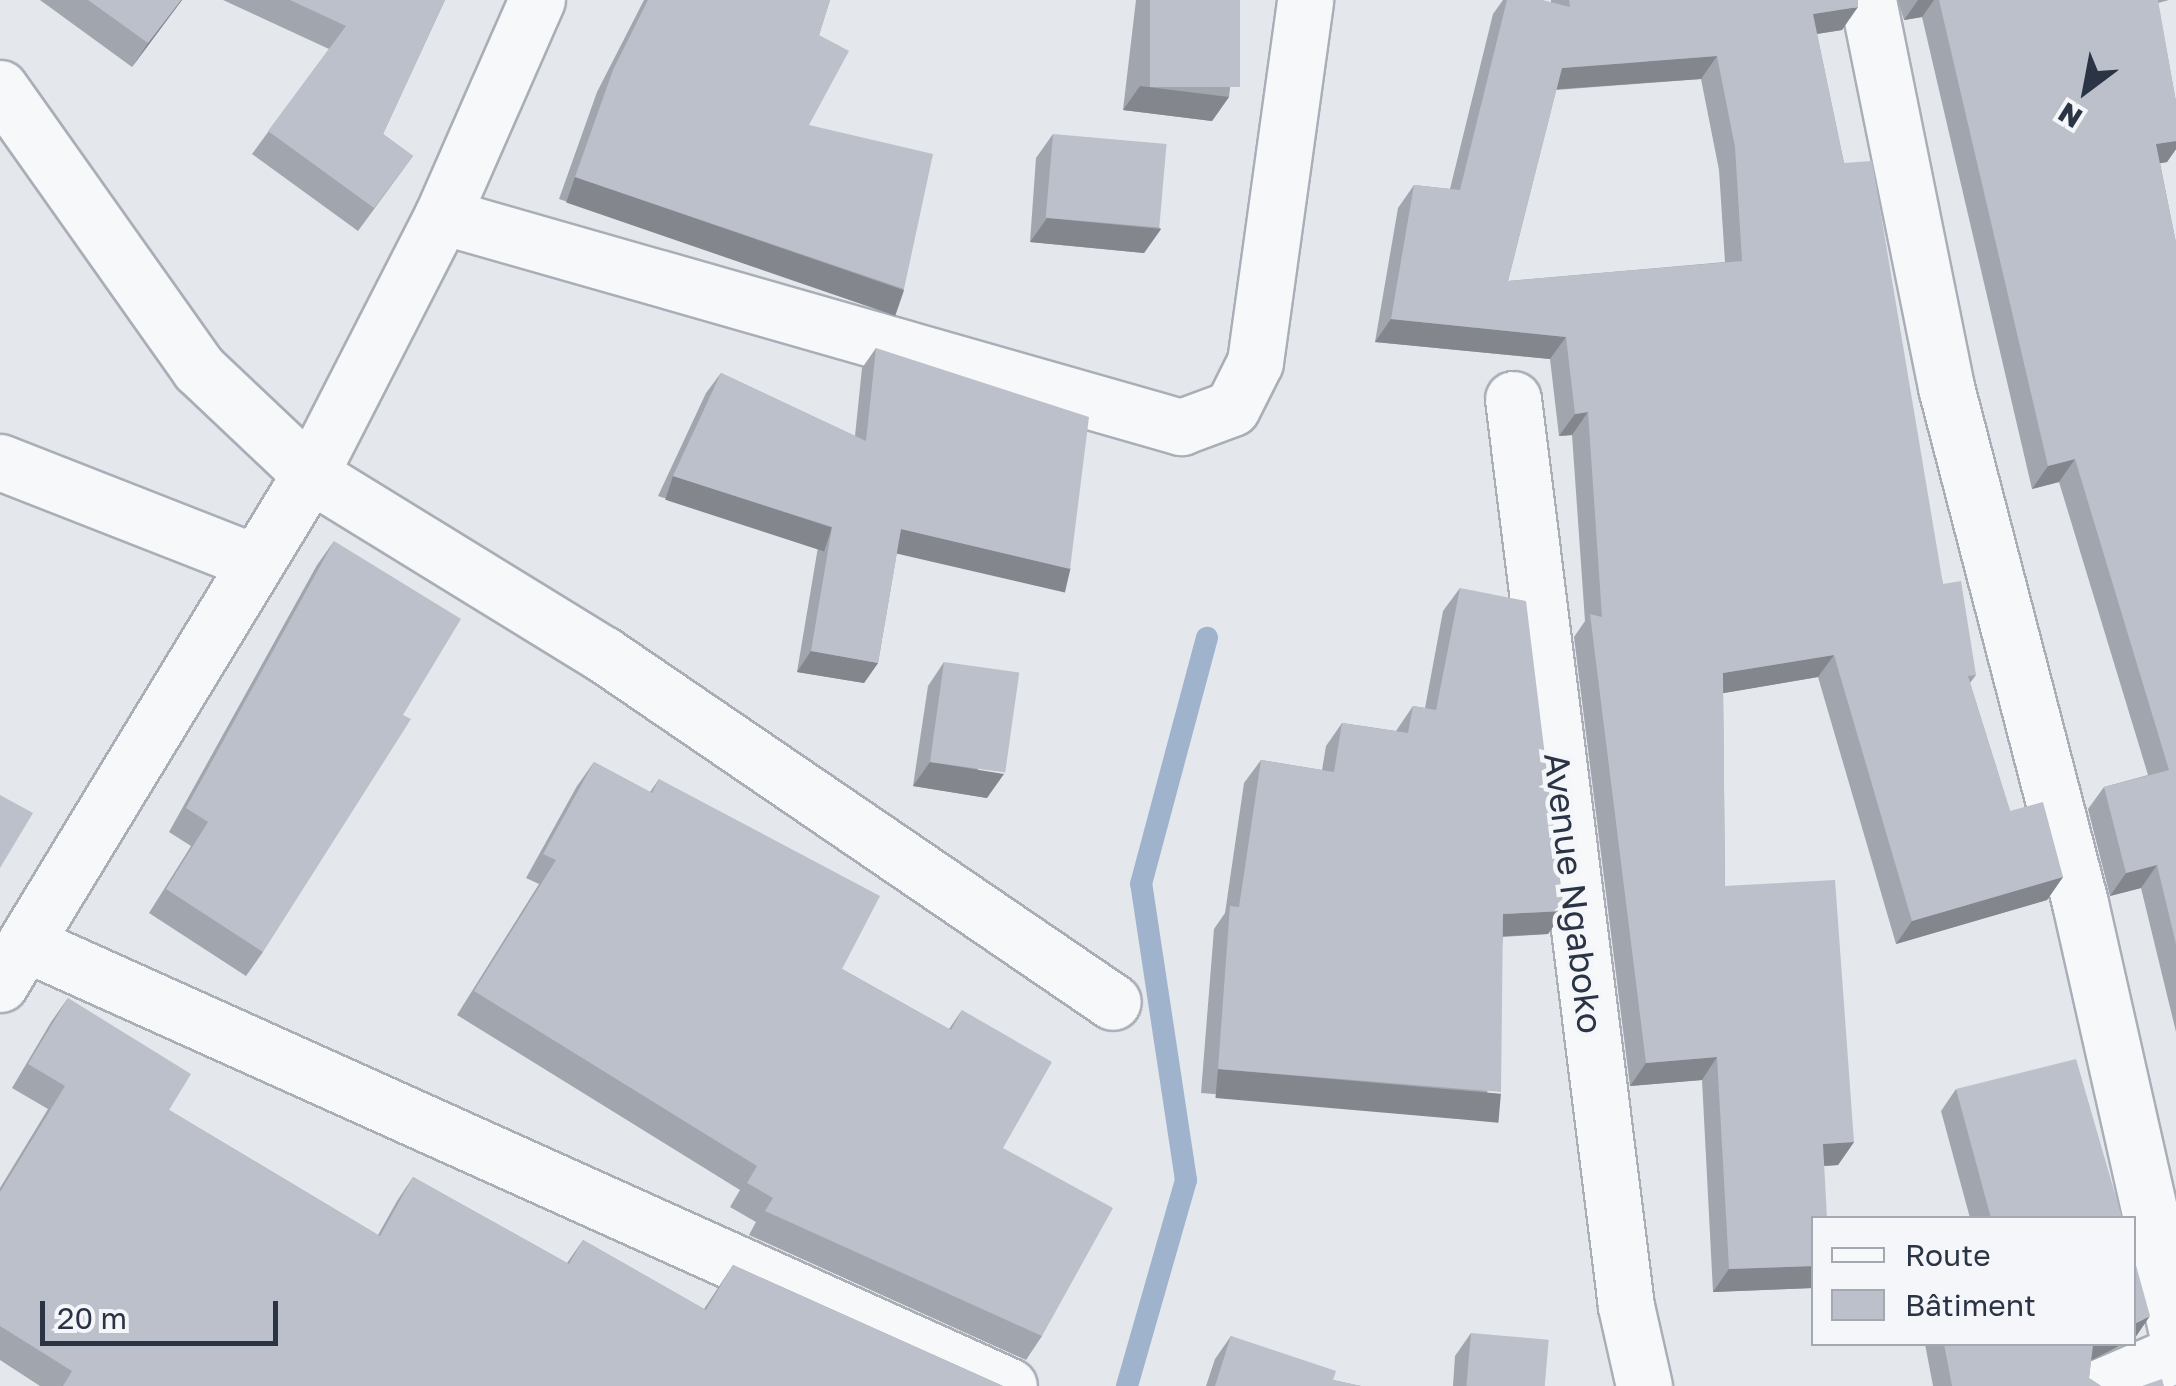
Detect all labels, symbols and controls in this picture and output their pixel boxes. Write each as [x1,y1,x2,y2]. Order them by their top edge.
north arrow [2036,40,2136,140]
text: N [2052,96,2088,135]
street label: Avenue Ngaboko [1536,750,1612,1036]
legend [1811,1216,2136,1346]
text: Route [1905,1237,1991,1273]
scale bar [45,1281,282,1343]
text: Bâtiment [1905,1287,2036,1323]
text: 20 m [57,1300,127,1336]

